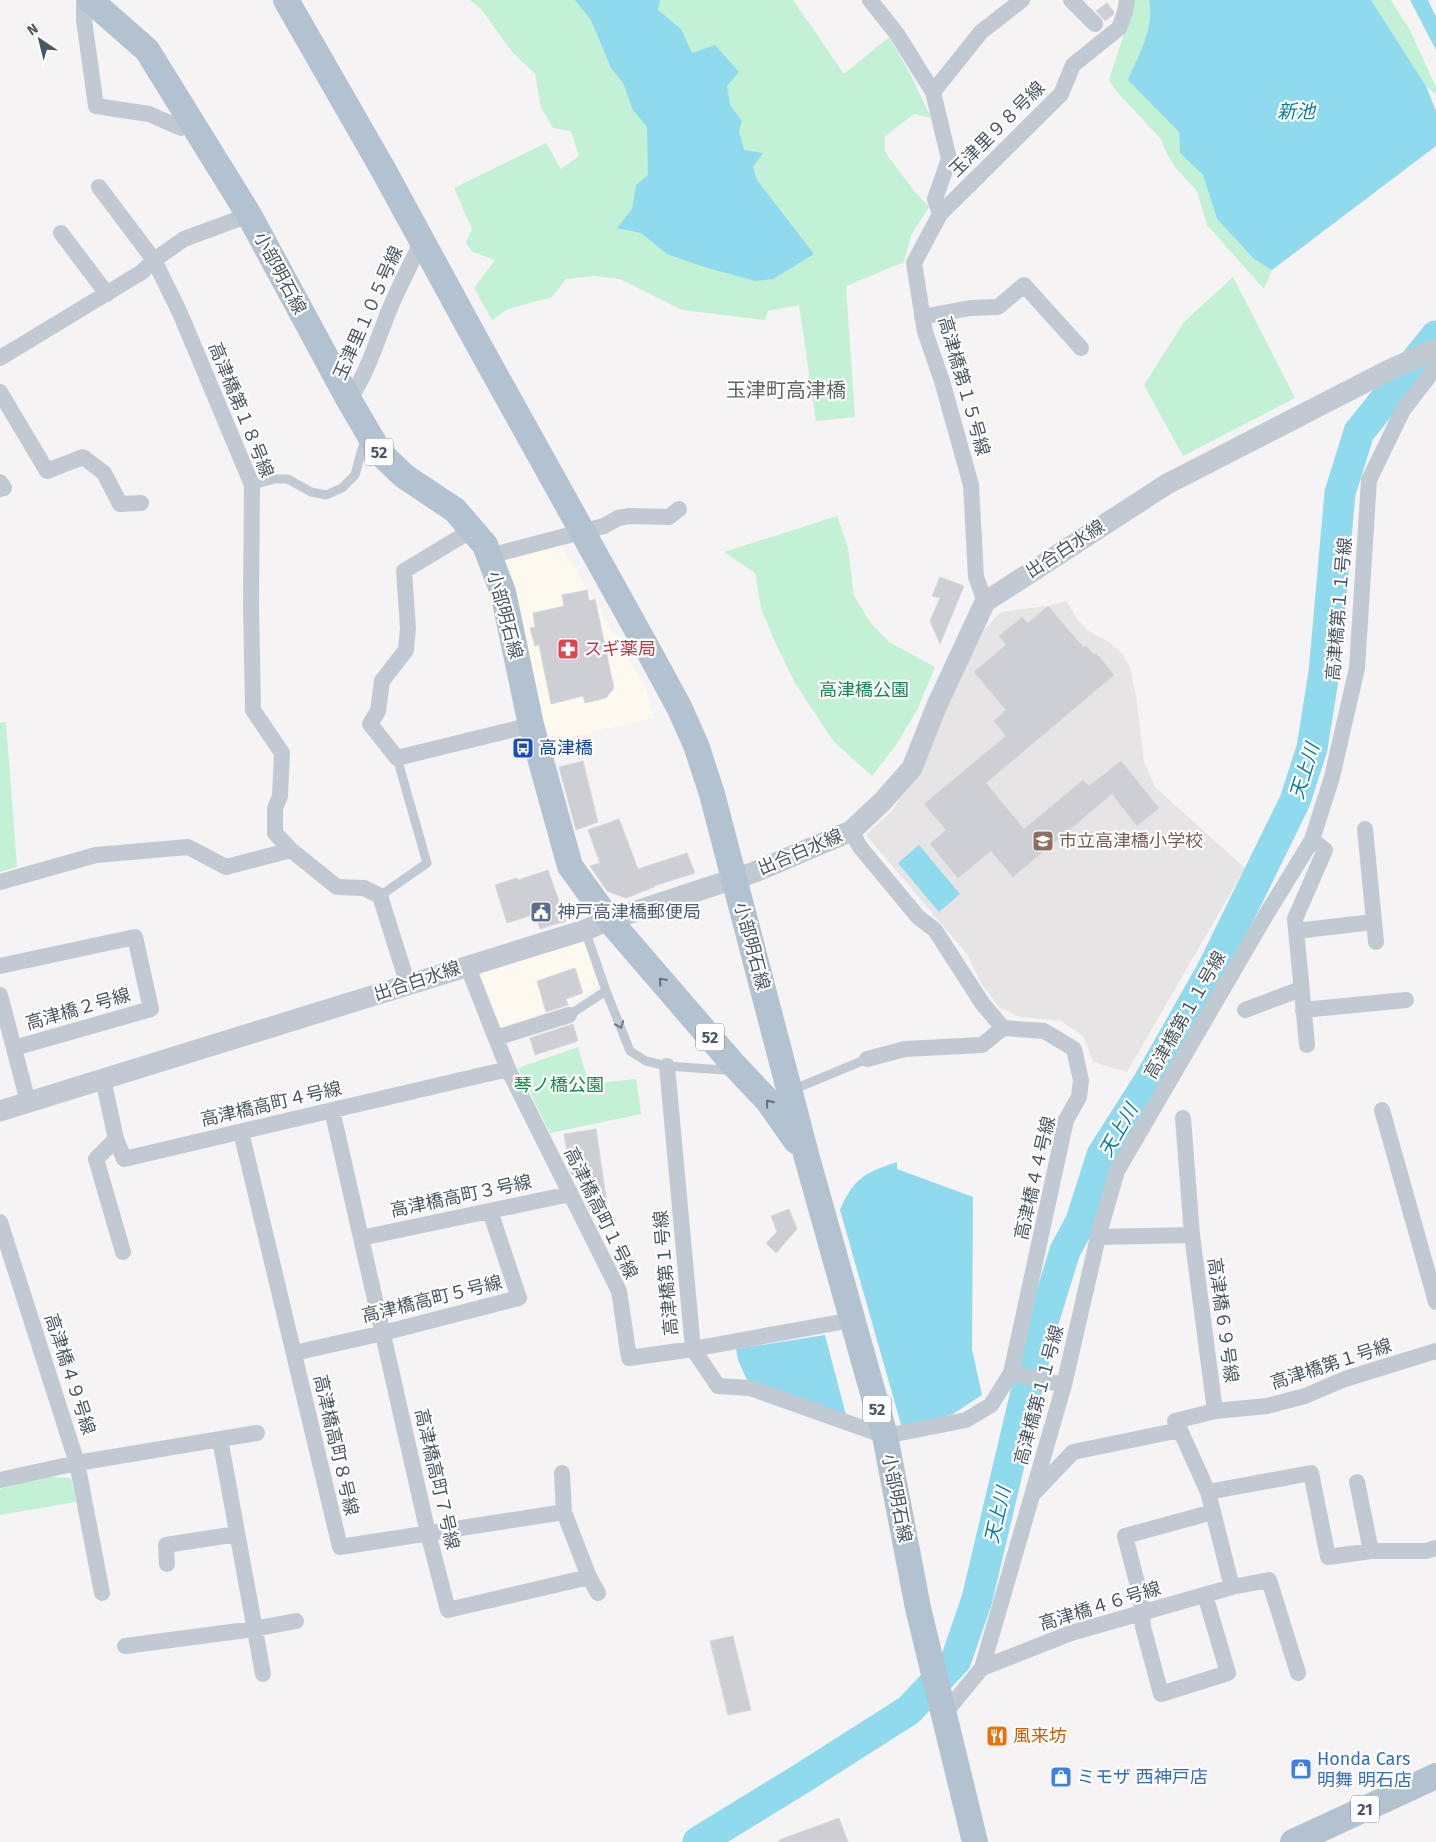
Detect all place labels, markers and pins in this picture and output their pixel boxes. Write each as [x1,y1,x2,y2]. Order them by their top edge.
pharmacy icon: スギ薬局 [556,637,580,661]
place label: スギ薬局 [584,638,656,660]
bus stop icon: 高津橋 [511,736,535,760]
place label: 高津橋 [539,737,593,759]
school or university icon: 市立高津橋小学校 [1031,829,1055,853]
place label: 市立高津橋小学校 [1059,830,1203,852]
public building icon: 神戸高津橋郵便局 [529,900,553,924]
place label: 神戸高津橋郵便局 [557,901,701,923]
restaurant icon: 風来坊 [985,1724,1009,1748]
place label: 風来坊 [1013,1725,1067,1747]
place label: Honda Cars 明舞 明石店 [1317,1748,1412,1791]
shop icon: Honda Cars 明舞 明石店 [1289,1757,1313,1781]
shop icon: ミモザ 西神戸店 [1049,1765,1073,1789]
place label: ミモザ 西神戸店 [1077,1766,1208,1788]

